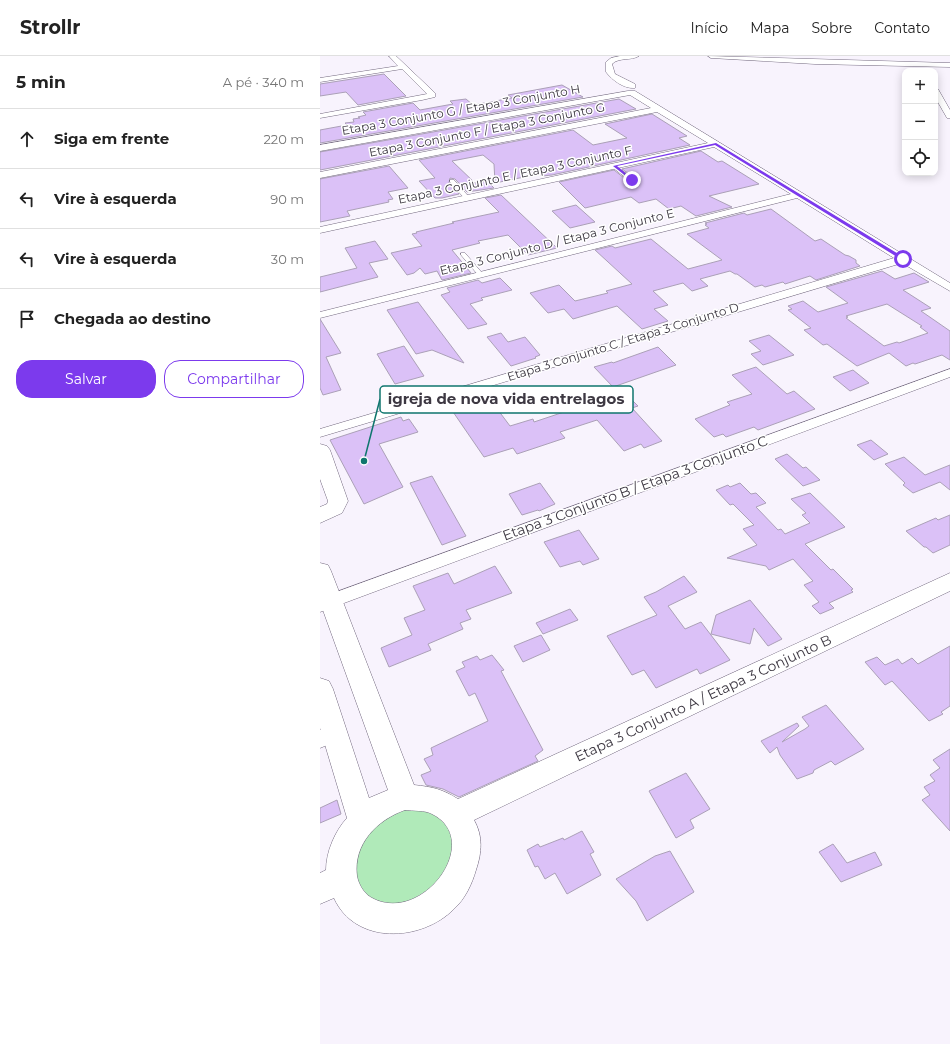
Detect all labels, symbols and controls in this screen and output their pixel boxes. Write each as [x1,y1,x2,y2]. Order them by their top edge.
text: Strollr [20,16,81,39]
text: Início [690,19,728,37]
text: Mapa [750,19,790,37]
text: Sobre [812,19,852,37]
text: Contato [874,19,930,37]
map controls [902,68,938,176]
button: + [902,68,938,104]
text: 5 min [16,72,66,92]
text: A pé · 340 m [223,74,304,90]
street label: Etapa 3 Conjunto G / Etapa 3 Conjunto H [340,81,581,138]
street label: Etapa 3 Conjunto F / Etapa 3 Conjunto G [368,99,606,160]
button: − [902,104,938,140]
icon: ahead [16,128,38,150]
text: Siga em frente [54,129,169,148]
text: 220 m [263,131,304,147]
button: locate [902,140,938,176]
street label: Etapa 3 Conjunto E / Etapa 3 Conjunto F [397,142,634,207]
route end [623,171,641,189]
icon: left [16,188,38,210]
text: Vire à esquerda [54,189,177,208]
text: 90 m [270,191,304,207]
street label: Etapa 3 Conjunto D / Etapa 3 Conjunto E [438,205,676,278]
icon: left [16,248,38,270]
text: Vire à esquerda [54,249,177,268]
route start [894,250,912,268]
text: 30 m [271,251,304,267]
street label: Etapa 3 Conjunto C / Etapa 3 Conjunto D [505,299,741,384]
icon: arrive [16,308,38,330]
text: Chegada ao destino [54,309,211,328]
button: Salvar [16,360,156,398]
button: Compartilhar [164,360,304,398]
callout: igreja de nova vida entrelagos [380,386,633,413]
text: igreja de nova vida entrelagos [388,389,624,408]
street label: Etapa 3 Conjunto B / Etapa 3 Conjunto C [500,431,770,544]
street label: Etapa 3 Conjunto A / Etapa 3 Conjunto B [572,630,834,766]

